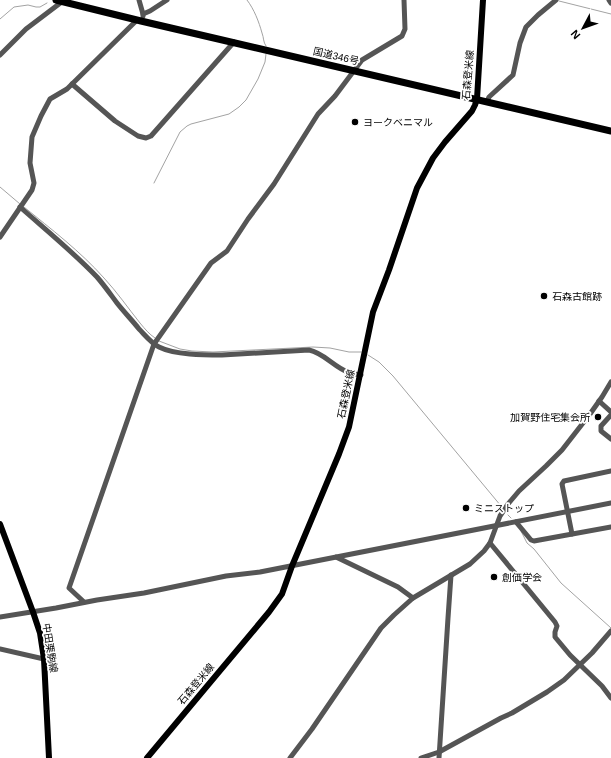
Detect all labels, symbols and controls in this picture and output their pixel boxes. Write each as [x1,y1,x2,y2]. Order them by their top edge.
north arrow [563,8,603,48]
text: N [568,28,583,41]
street label: 国道346号 [312,45,360,67]
street label: 石森登米線 [460,50,476,100]
marker: ヨークベニマル [350,117,360,127]
place label: ヨークベニマル [363,117,433,128]
marker: 石森古館跡 [539,291,549,301]
place label: 石森古館跡 [552,291,602,302]
street label: 石森登米線 [335,368,357,420]
place label: 加賀野住宅集会所 [510,412,590,423]
marker: 加賀野住宅集会所 [593,412,603,422]
marker: ミニストップ [461,503,471,513]
place label: ミニストップ [474,503,534,514]
marker: 創価学会 [489,572,499,582]
place label: 創価学会 [502,572,542,583]
street label: 中田栗駒線 [41,622,59,674]
street label: 石森登米線 [176,661,216,707]

